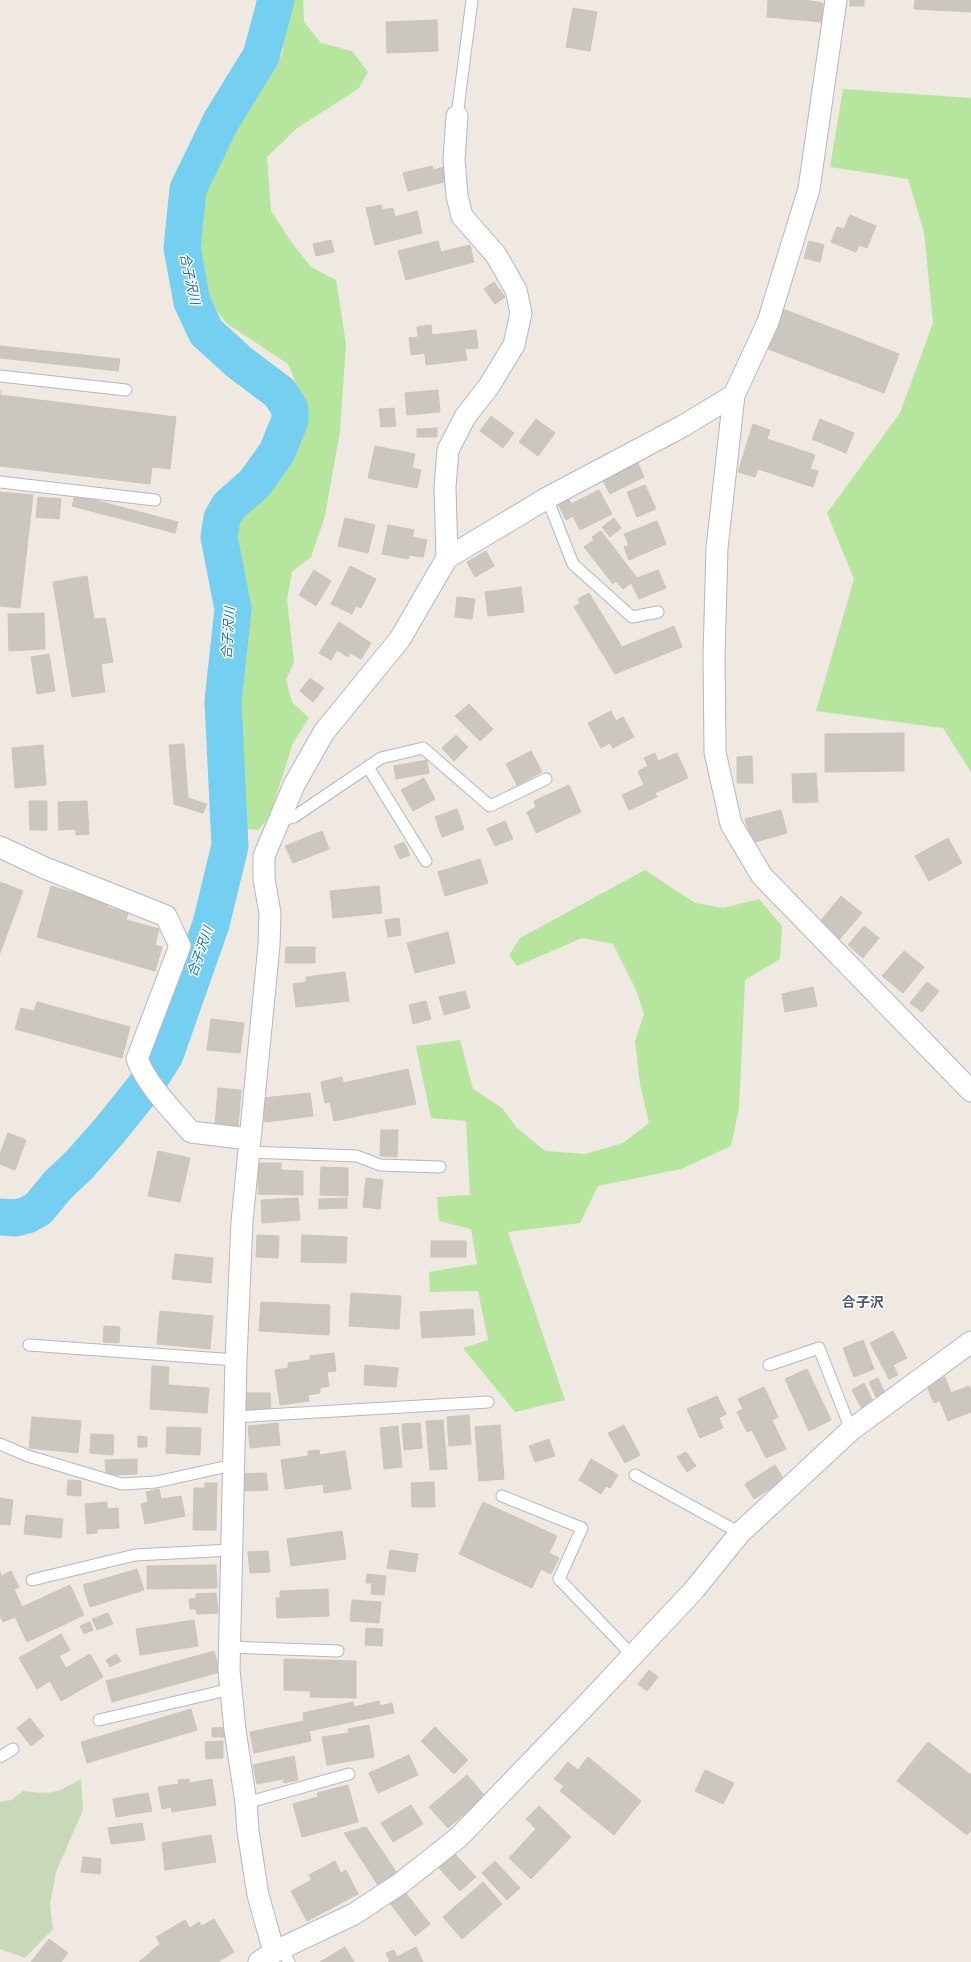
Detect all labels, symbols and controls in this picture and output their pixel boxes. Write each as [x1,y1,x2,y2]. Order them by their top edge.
water label: 合子沢川 [177,252,202,308]
water label: 合子沢川 [220,605,237,659]
water label: 合子沢川 [185,923,216,979]
district label: 合子沢 [842,1295,884,1310]

